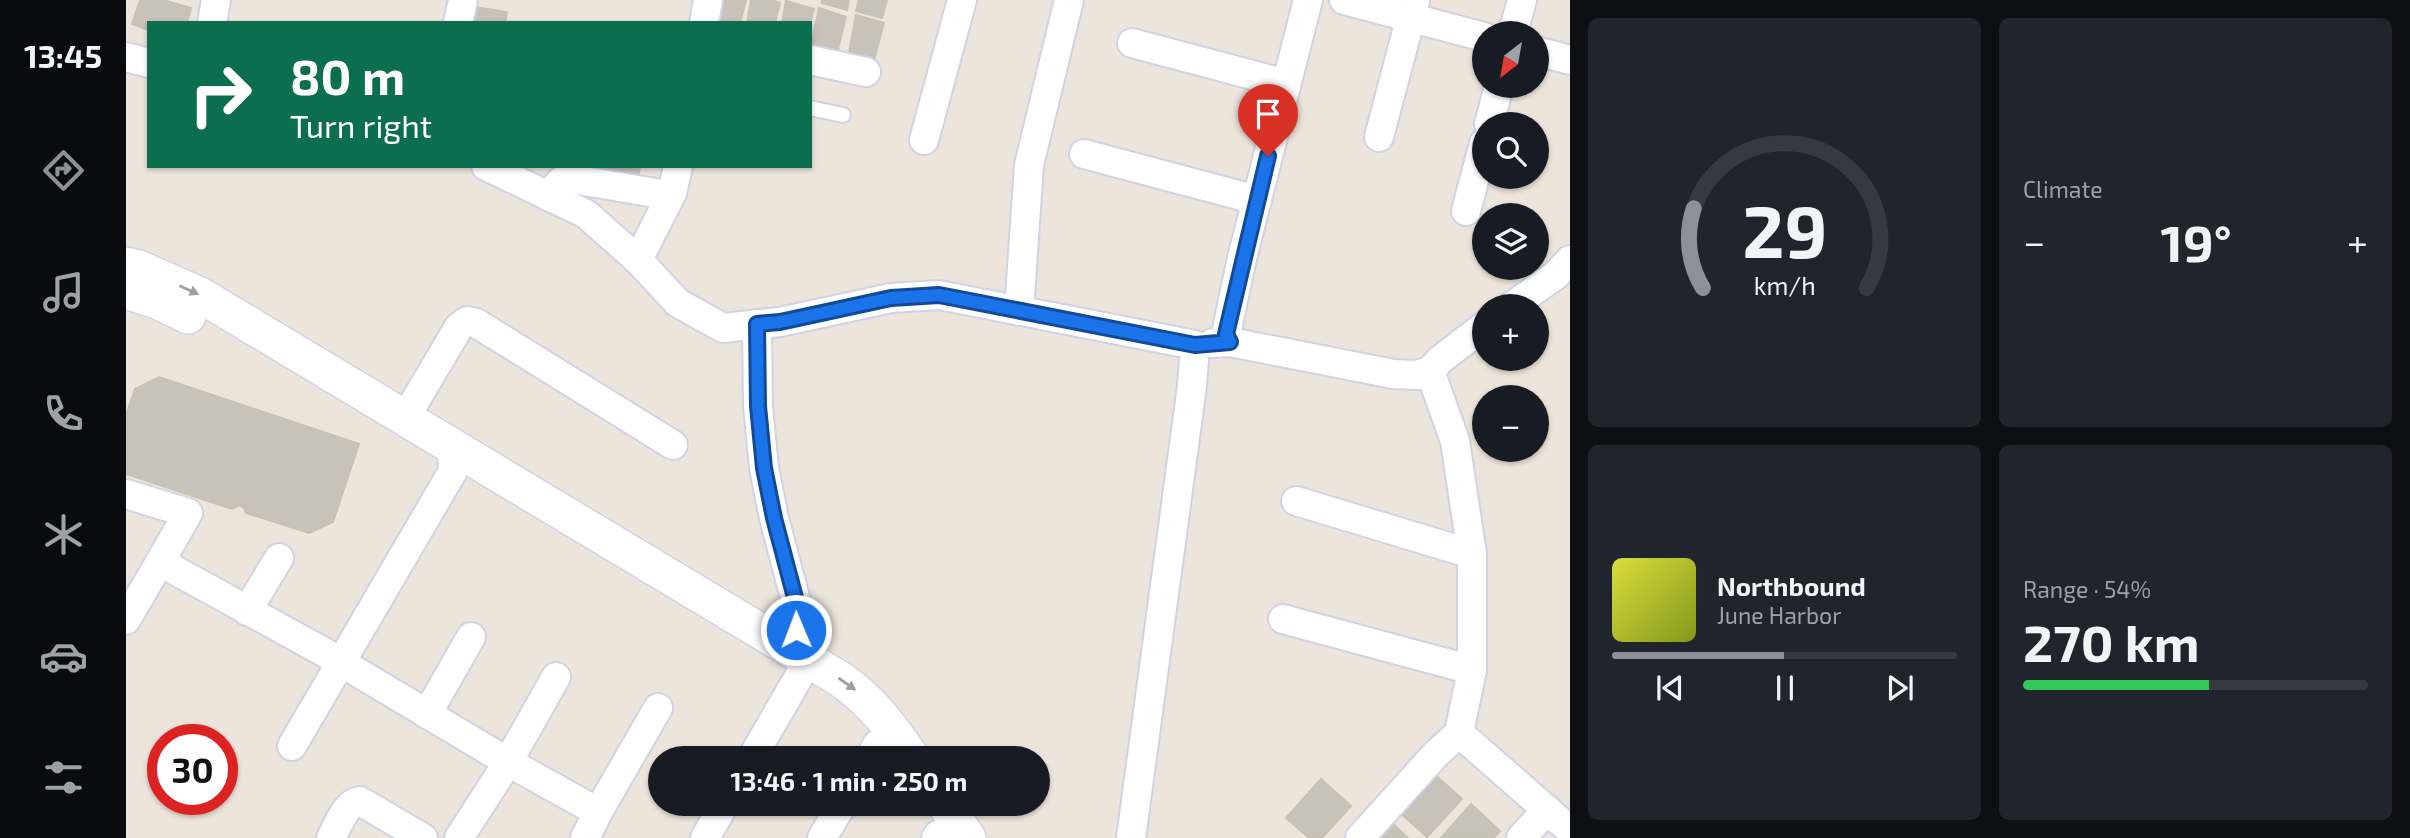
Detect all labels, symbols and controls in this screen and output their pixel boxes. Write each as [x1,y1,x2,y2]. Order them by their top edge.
north arrow [1472,21,1549,98]
map controls [1472,21,1549,462]
text: 13:45 [24,36,102,74]
text: 80 m [290,46,405,105]
icon: right [175,49,266,140]
pin [1238,84,1298,156]
icon: arrive [1249,95,1287,133]
text: Turn right [290,106,432,144]
button: search [1472,112,1549,189]
icon: directions [39,146,88,195]
text: Climate [2023,175,2103,203]
text: 29 [1742,186,1827,274]
button: layers [1472,203,1549,280]
text: 19° [2161,210,2232,272]
text: − [2023,218,2045,264]
text: + [2347,218,2368,264]
icon: music [39,268,88,317]
text: km/h [1753,270,1816,300]
one-way arrow [179,285,200,296]
button: + [1472,294,1549,371]
button: − [1472,385,1549,462]
icon: phone [39,389,88,438]
icon: climate [39,510,88,559]
text: Northbound [1717,570,1866,601]
text: Range · 54% [2023,575,2151,603]
position arrow [759,593,833,667]
text: June Harbor [1717,601,1841,629]
text: 270 km [2023,610,2200,672]
icon: car [39,632,88,681]
icon: previous [1651,669,1689,707]
icon: pause [1766,669,1804,707]
icon: next [1881,669,1919,707]
one-way arrow [838,677,856,691]
speed limit sign: 30 [147,724,238,815]
icon: filters [39,753,88,802]
text: 13:46 · 1 min · 250 m [730,765,968,796]

